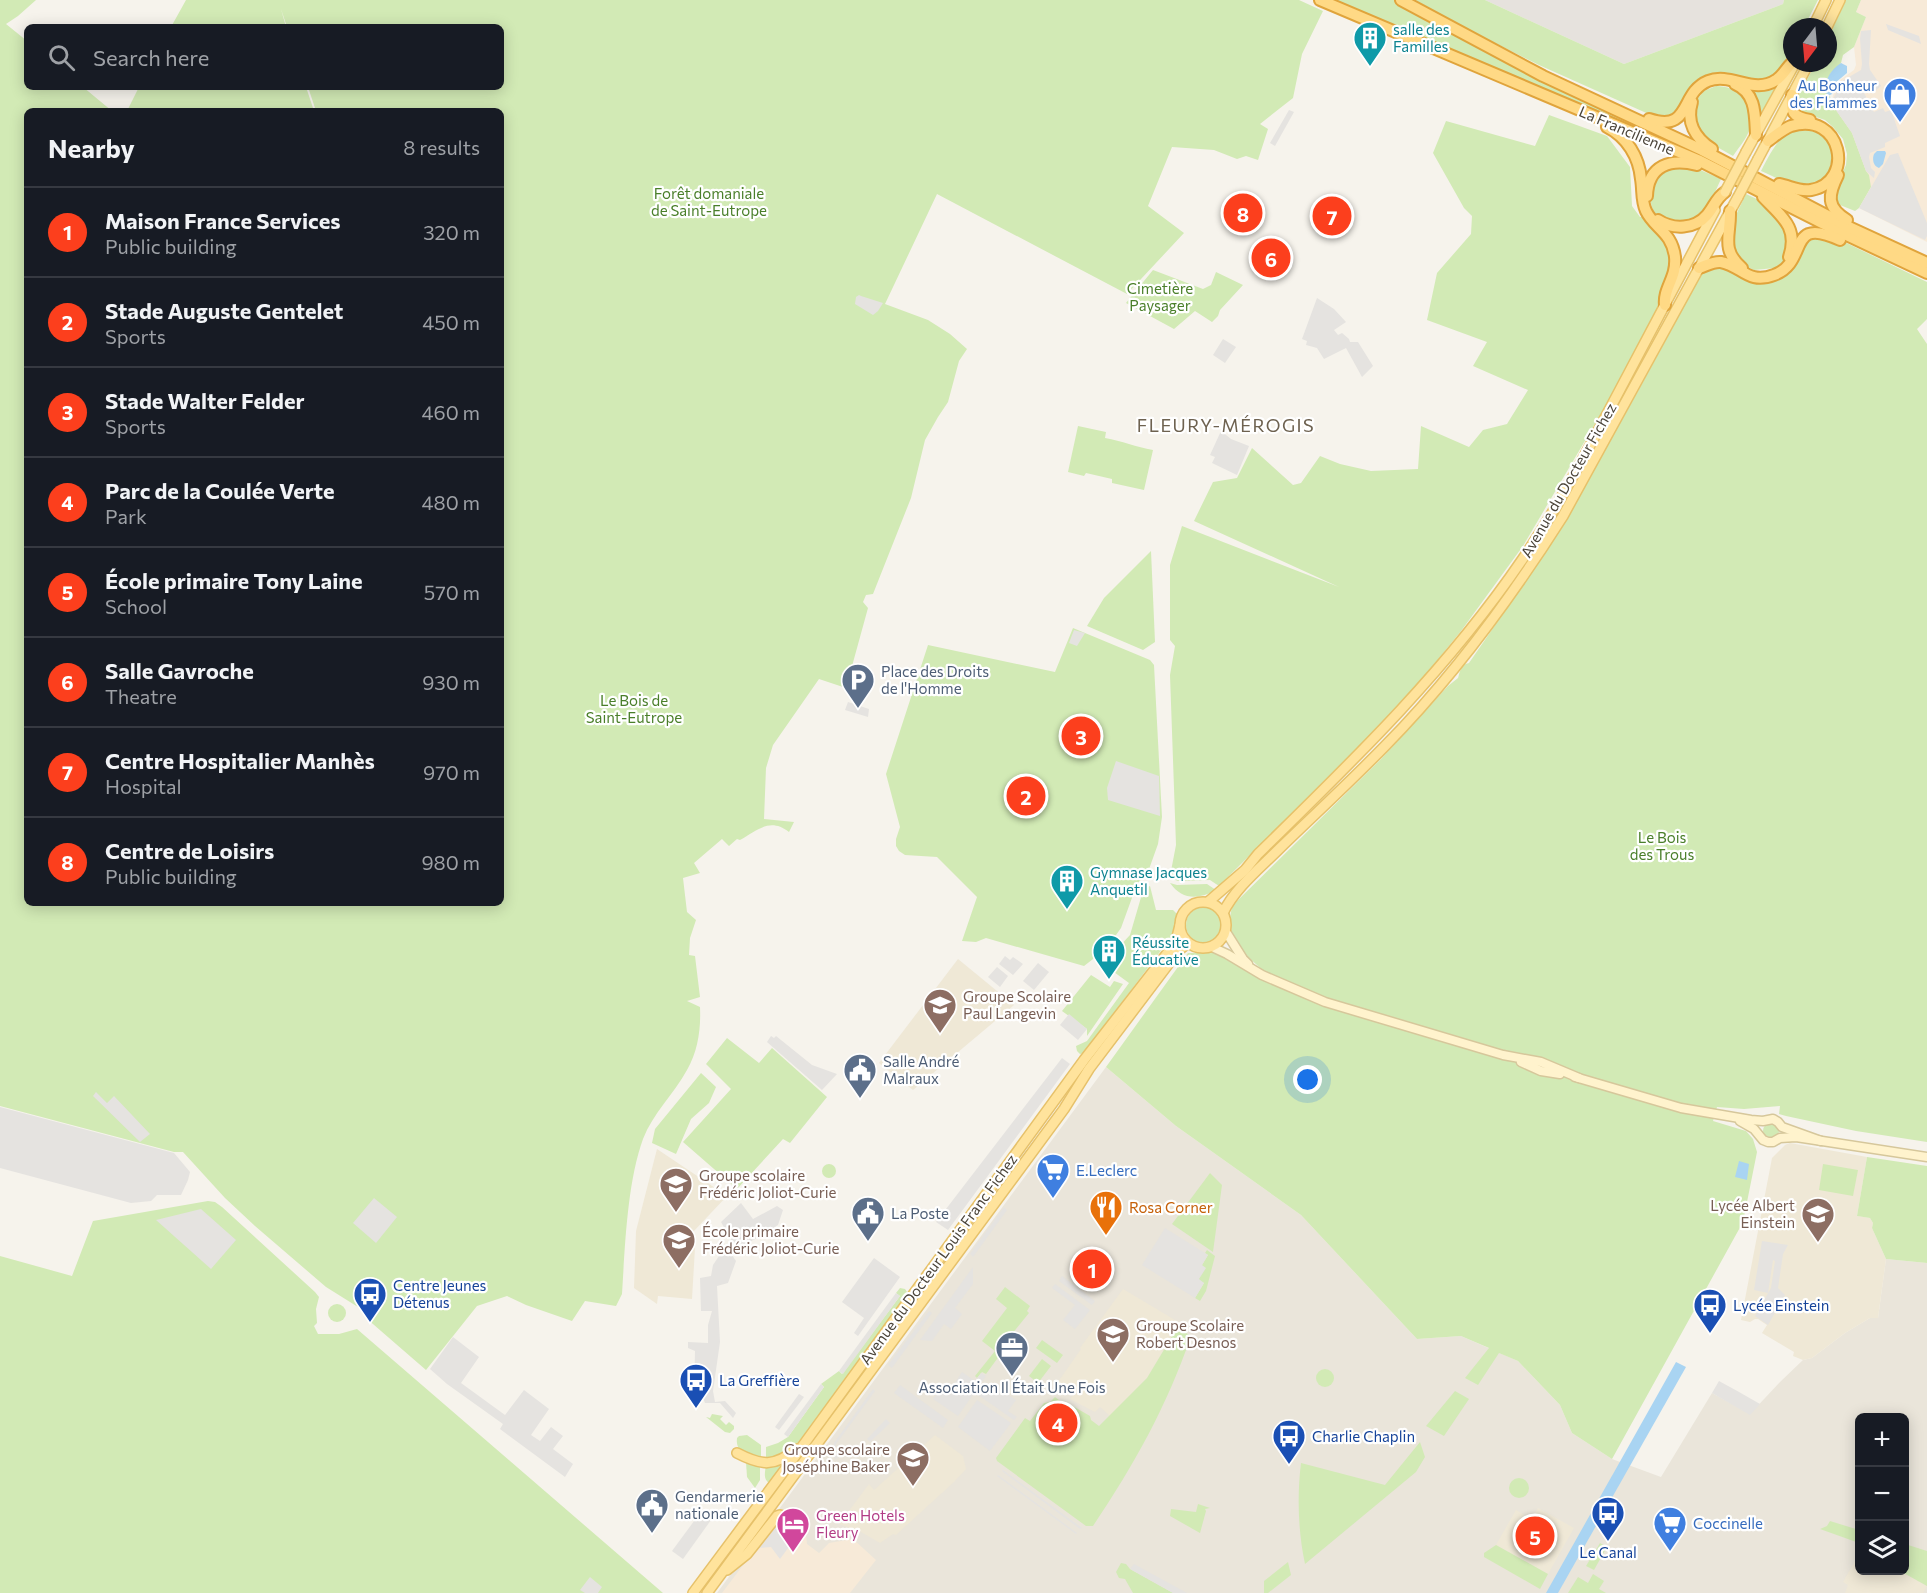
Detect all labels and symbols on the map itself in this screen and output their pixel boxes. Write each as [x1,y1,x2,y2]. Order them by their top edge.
north arrow [1783,18,1837,72]
building icon: salle des Familles [1352,20,1388,67]
place label: salle des Familles [1393,20,1450,55]
place label: Au Bonheur des Flammes [1790,76,1877,111]
shop icon: Au Bonheur des Flammes [1882,76,1918,123]
street label: La Francilienne [1577,102,1678,158]
park label: Forêt domaniale de Saint-Eutrope [651,184,767,219]
pin: 8 [1224,190,1262,236]
pin: 7 [1312,194,1352,238]
pin: 6 [1252,236,1290,280]
park label: Cimetière Paysager [1127,279,1193,314]
street label: Avenue du Docteur Fichez [1516,400,1620,560]
district label: FLEURY-MÉROGIS [1137,414,1315,436]
parking icon: Place des Droits de l'Homme [840,662,876,709]
place label: Place des Droits de l'Homme [881,662,989,697]
park label: Le Bois de Saint-Eutrope [586,691,682,726]
pin: 3 [1062,714,1100,758]
pin: 2 [1006,774,1046,818]
park label: Le Bois des Trous [1630,828,1694,863]
building icon: Gymnase Jacques Anquetil [1049,863,1085,910]
place label: Gymnase Jacques Anquetil [1090,863,1207,898]
building icon: Réussite Éducative [1091,933,1127,980]
place label: Réussite Éducative [1132,933,1199,968]
school or university icon: Groupe Scolaire Paul Langevin [922,987,958,1034]
place label: Groupe Scolaire Paul Langevin [963,987,1071,1022]
public building icon: Salle André Malraux [842,1052,878,1099]
place label: Salle André Malraux [883,1052,959,1087]
your location [1293,1065,1322,1094]
street label: Avenue du Docteur Louis Franc Fichez [856,1150,1020,1368]
supermarket icon: E.Leclerc [1035,1152,1071,1199]
place label: E.Leclerc [1076,1161,1137,1179]
school or university icon: Groupe scolaire Frédéric Joliot-Curie [658,1166,694,1213]
place label: Groupe scolaire Frédéric Joliot-Curie [699,1166,837,1201]
restaurant icon: Rosa Corner [1088,1189,1124,1236]
public building icon: La Poste [850,1195,886,1242]
place label: Lycée Albert Einstein [1710,1196,1795,1231]
school or university icon: Lycée Albert Einstein [1800,1196,1836,1243]
place label: Rosa Corner [1129,1198,1213,1216]
place label: La Poste [891,1204,949,1222]
place label: École primaire Frédéric Joliot-Curie [702,1221,840,1257]
school or university icon: École primaire Frédéric Joliot-Curie [661,1222,697,1269]
pin: 1 [1072,1246,1112,1292]
bus stop icon: Centre Jeunes Détenus [352,1276,388,1323]
place label: Centre Jeunes Détenus [393,1276,487,1311]
bus stop icon: Lycée Einstein [1692,1287,1728,1334]
place label: Lycée Einstein [1733,1296,1829,1314]
school or university icon: Groupe Scolaire Robert Desnos [1095,1316,1131,1363]
place label: Groupe Scolaire Robert Desnos [1136,1316,1244,1351]
office icon: Association Il Était Une Fois [994,1330,1030,1377]
bus stop icon: La Greffière [678,1362,714,1409]
place label: La Greffière [719,1371,800,1389]
place label: Association Il Était Une Fois [918,1377,1106,1396]
pin: 4 [1038,1400,1078,1446]
bus stop icon: Charlie Chaplin [1271,1418,1307,1465]
place label: Charlie Chaplin [1312,1427,1415,1445]
place label: Groupe scolaire Joséphine Baker [782,1440,890,1475]
school or university icon: Groupe scolaire Joséphine Baker [895,1440,931,1487]
public building icon: Gendarmerie nationale [634,1487,670,1534]
place label: Gendarmerie nationale [675,1487,764,1522]
bus stop icon: Le Canal [1590,1495,1626,1542]
supermarket icon: Coccinelle [1652,1505,1688,1552]
hotel icon: Green Hotels Fleury [775,1506,811,1553]
place label: Green Hotels Fleury [816,1506,905,1541]
pin: 5 [1516,1514,1555,1558]
place label: Coccinelle [1693,1514,1763,1532]
place label: Le Canal [1579,1543,1637,1561]

